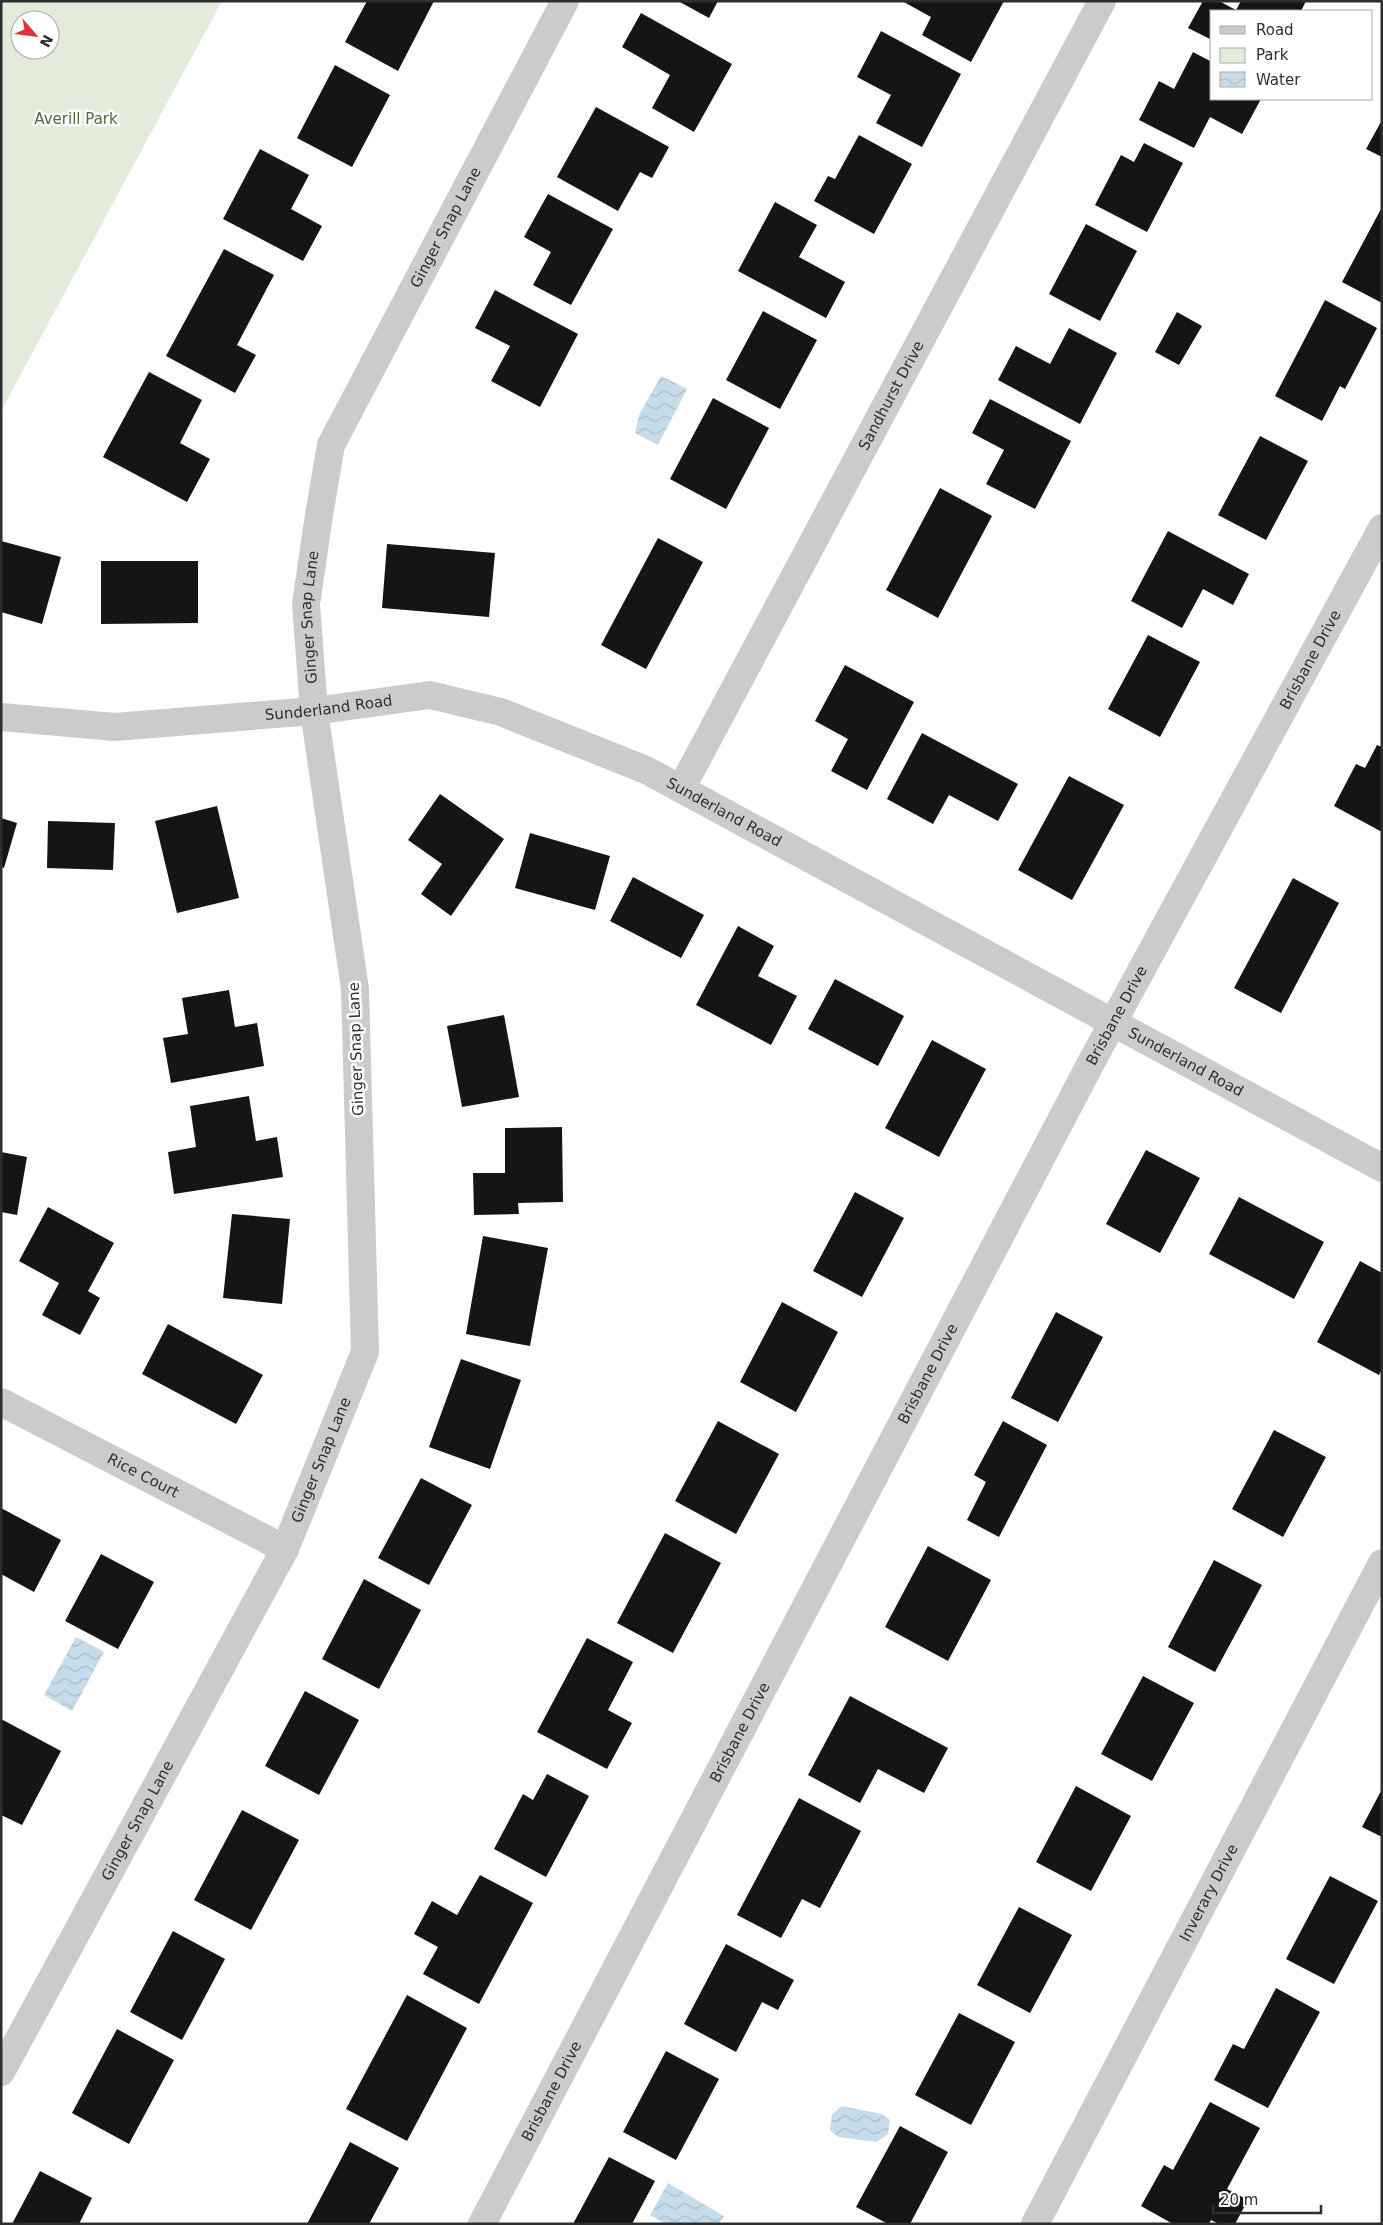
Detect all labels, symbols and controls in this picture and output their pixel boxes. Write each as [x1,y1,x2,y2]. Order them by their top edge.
north arrow [10,10,60,60]
legend [1210,10,1373,100]
text: Road [1256,21,1294,39]
text: N [37,32,56,50]
text: Park [1256,46,1289,64]
text: Water [1256,71,1301,89]
park label: Averill Park [34,110,118,128]
street label: Ginger Snap Lane [406,164,485,291]
street label: Sandhurst Drive [855,338,928,453]
street label: Ginger Snap Lane [297,550,323,685]
street label: Brisbane Drive [1276,607,1345,713]
street label: Sunderland Road [264,691,394,724]
street label: Sunderland Road [663,774,785,851]
street label: Brisbane Drive [1082,963,1151,1068]
street label: Ginger Snap Lane [345,982,367,1116]
street label: Sunderland Road [1125,1023,1247,1100]
street label: Brisbane Drive [894,1321,962,1427]
street label: Ginger Snap Lane [288,1395,355,1526]
street label: Rice Court [104,1450,182,1502]
street label: Brisbane Drive [706,1679,773,1786]
street label: Ginger Snap Lane [98,1758,177,1884]
street label: Inverary Drive [1176,1841,1242,1945]
street label: Brisbane Drive [518,2038,585,2144]
scale bar [1213,2182,1320,2214]
text: 20 m [1220,2191,1258,2209]

